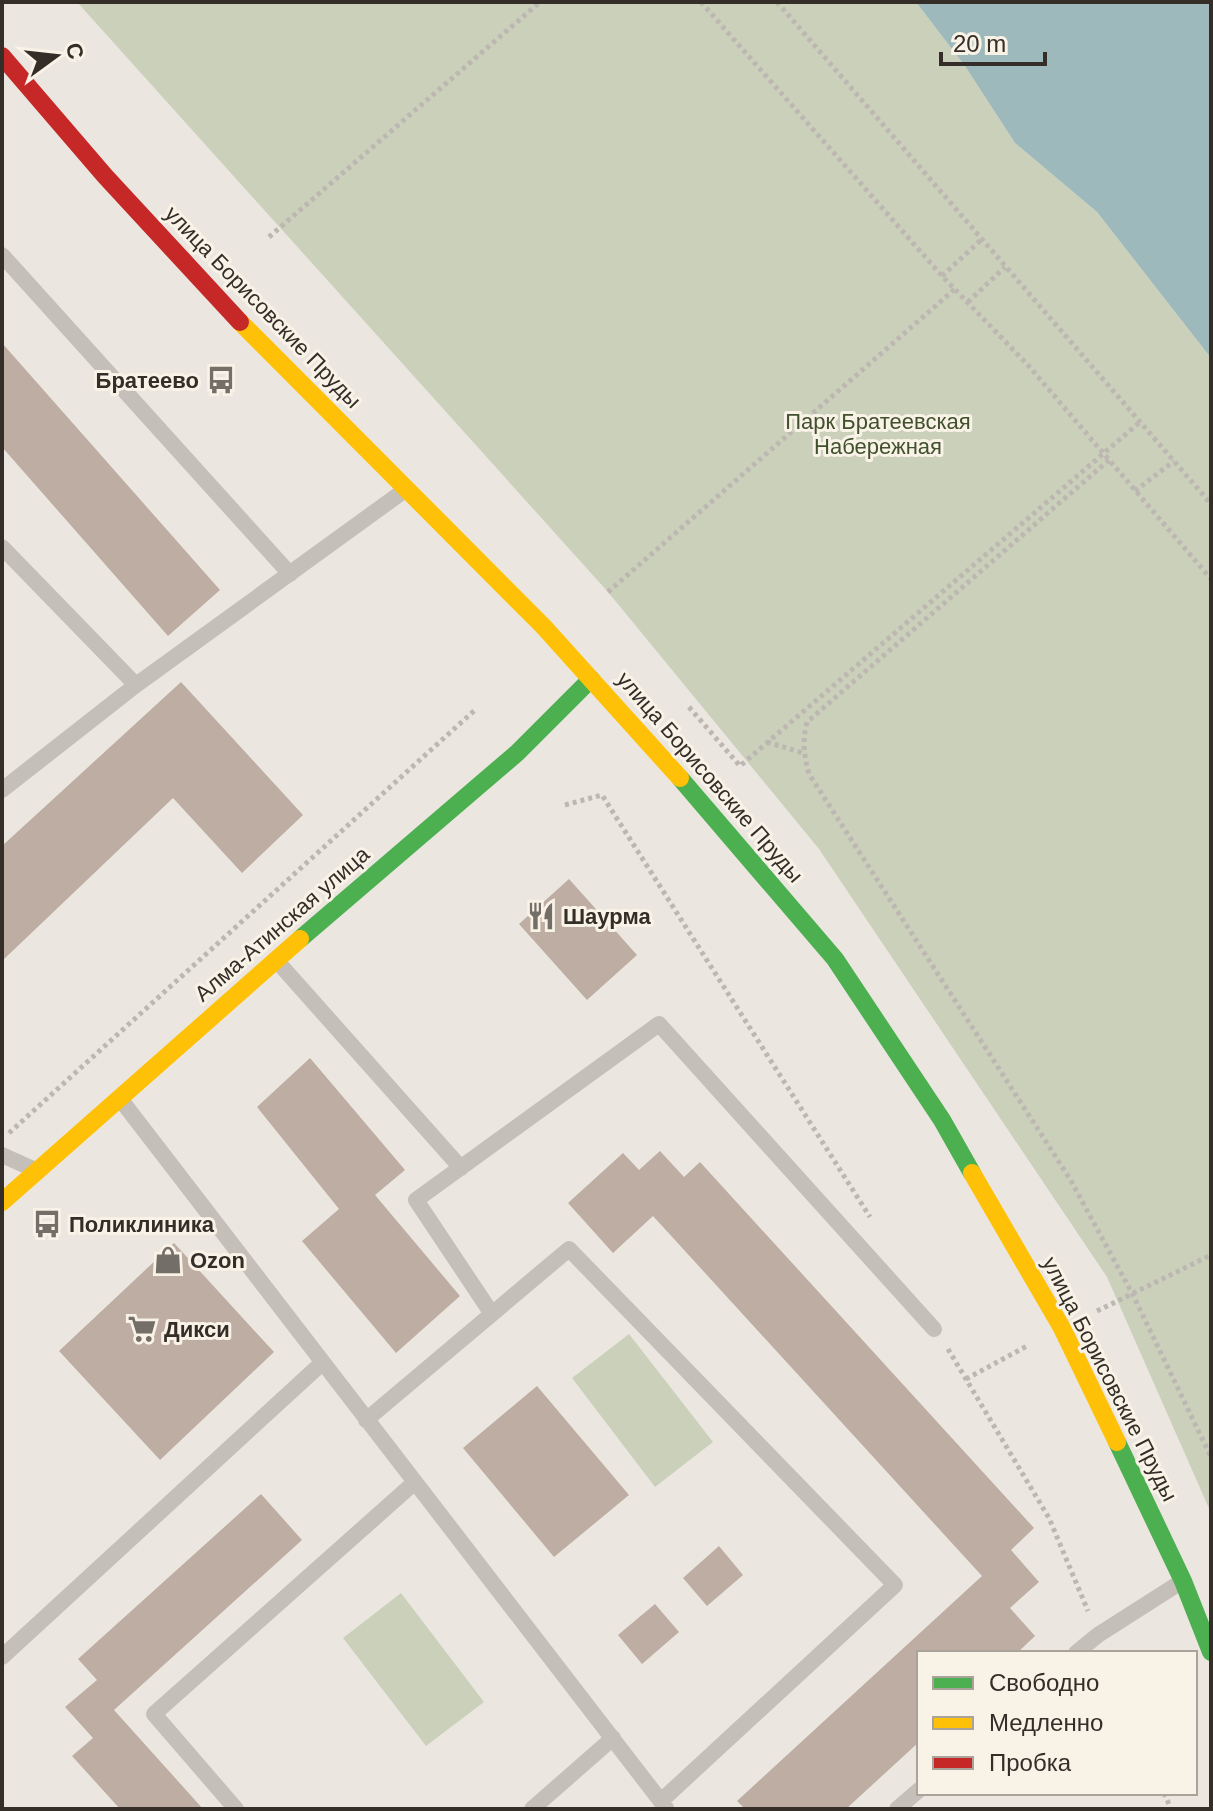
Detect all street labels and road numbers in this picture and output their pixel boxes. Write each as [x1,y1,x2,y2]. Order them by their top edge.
street label: улица Борисовские Пруды [160,201,366,413]
street label: улица Борисовские Пруды [612,667,808,887]
street label: Алма-Атинская улица [190,841,375,1007]
street label: улица Борисовские Пруды [1037,1253,1183,1505]

